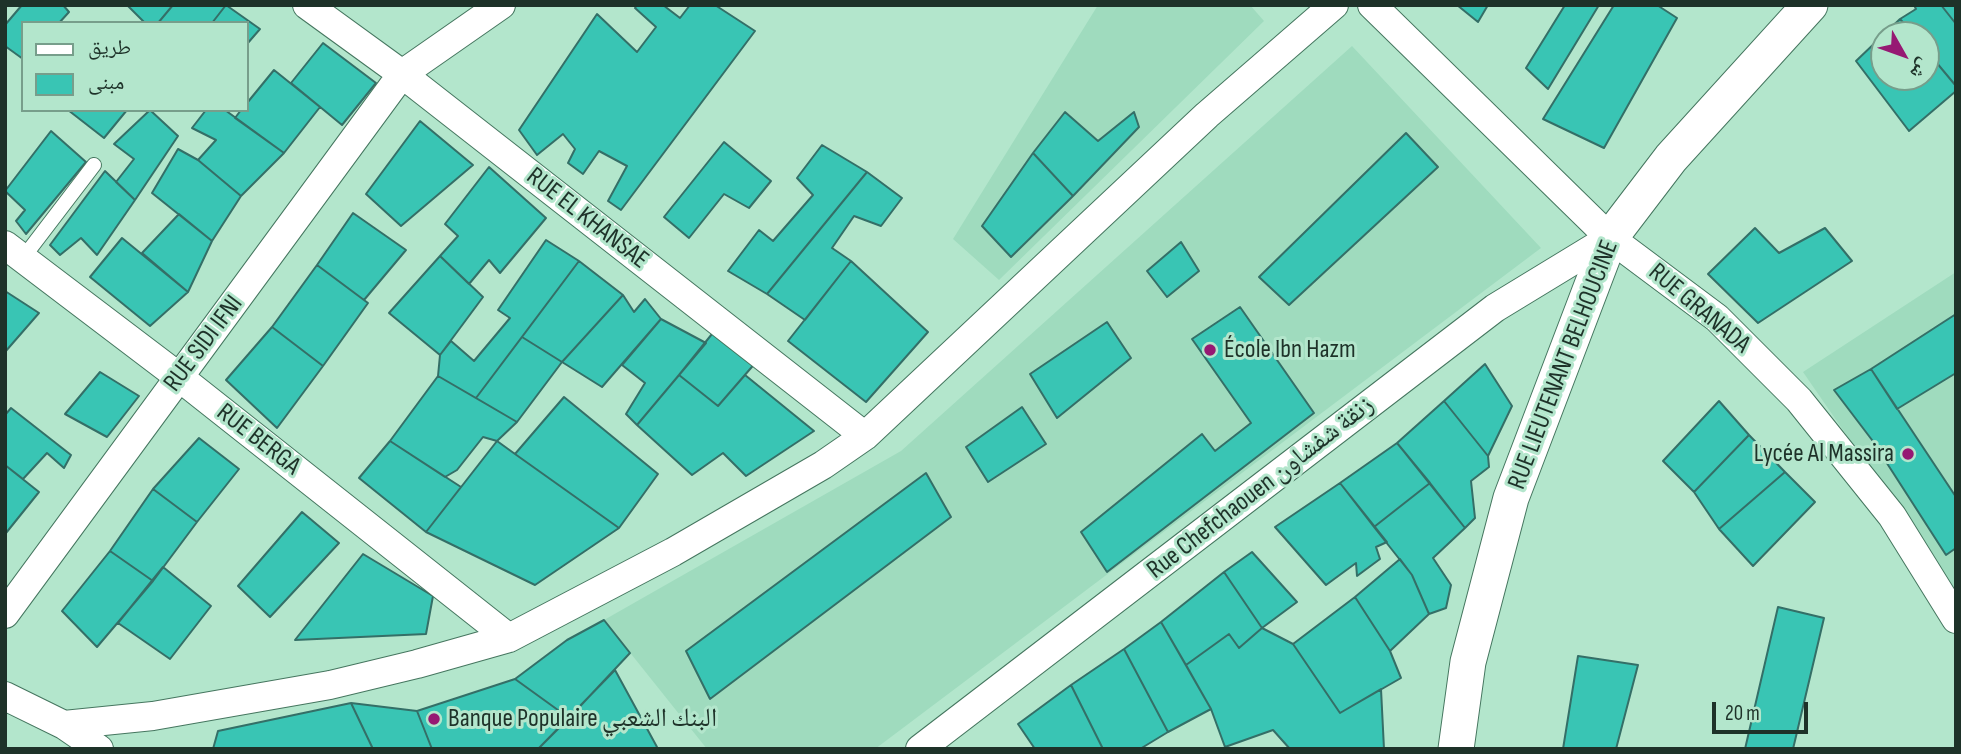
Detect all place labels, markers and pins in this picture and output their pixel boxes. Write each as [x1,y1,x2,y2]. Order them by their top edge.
place label: École Ibn Hazm [1224,334,1356,366]
marker: École Ibn Hazm [1202,342,1218,358]
place label: Lycée Al Massira [1754,438,1894,470]
marker: Lycée Al Massira [1900,446,1916,462]
place label: Banque Populaire البنك الشعبي [448,703,717,735]
marker: Banque Populaire البنك الشعبي [426,711,442,727]

